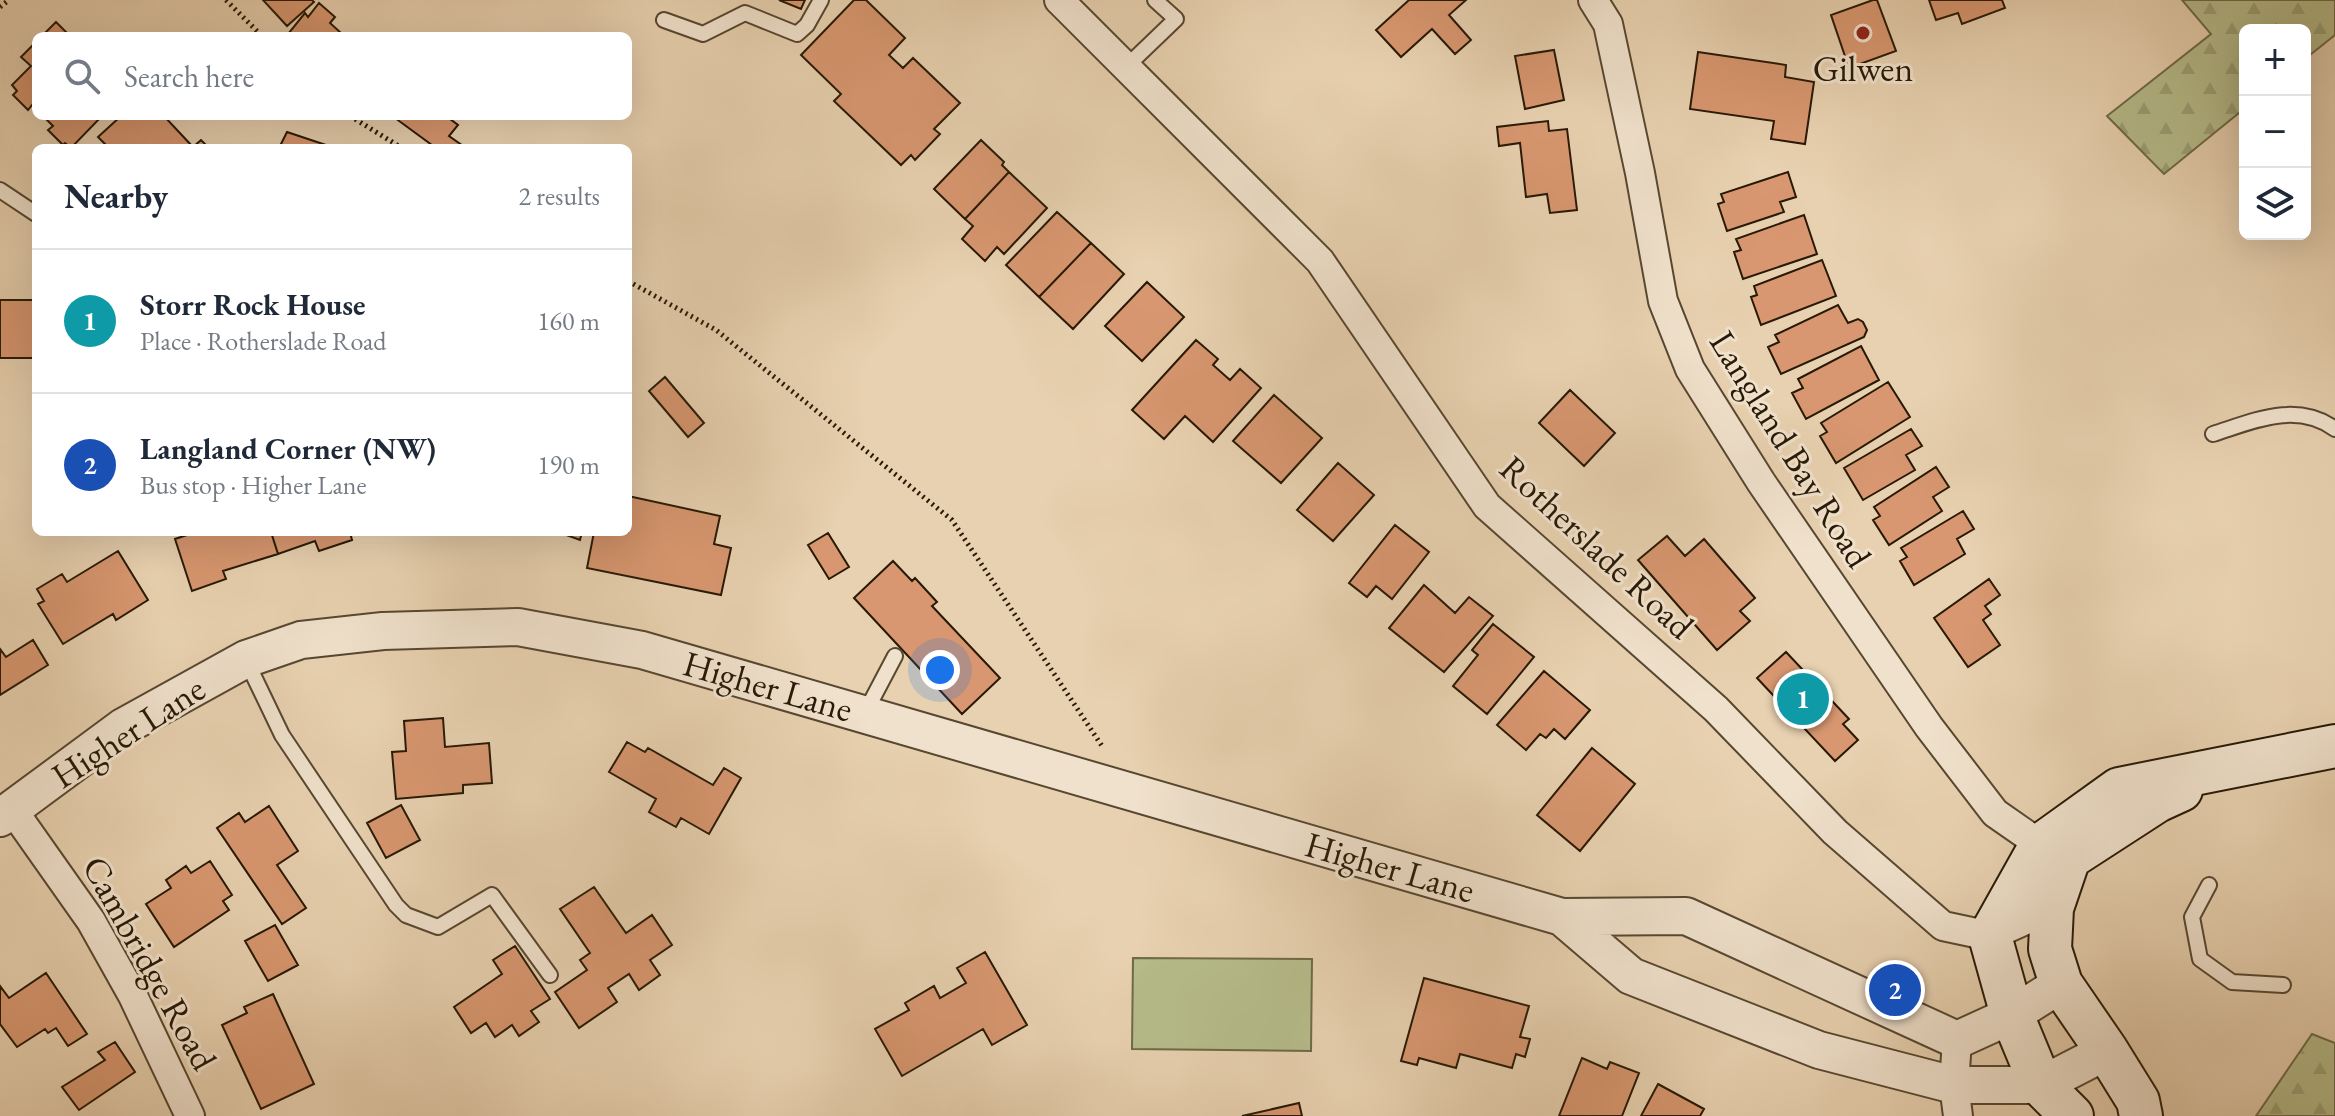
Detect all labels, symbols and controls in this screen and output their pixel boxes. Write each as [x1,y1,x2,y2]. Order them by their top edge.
marker: Gilwen [1854,24,1872,42]
map controls [2239,24,2311,240]
button: + [2239,24,2311,96]
search box [32,32,632,120]
place label: Gilwen [1813,45,1913,92]
icon: search [60,54,104,98]
text: Search here [124,57,254,96]
button: − [2239,96,2311,168]
button: layers [2239,168,2311,240]
text: Nearby [64,174,168,218]
text: 2 results [519,179,600,213]
text: Storr Rock House [140,285,366,324]
text: 1 [83,304,97,338]
text: 160 m [537,304,600,338]
street label: Langland Bay Road [1699,322,1883,577]
text: Place · Rotherslade Road [140,324,386,358]
text: Langland Corner (NW) [140,429,436,468]
street label: Rotherslade Road [1490,445,1705,650]
text: 2 [83,448,97,482]
text: 190 m [537,448,600,482]
text: Bus stop · Higher Lane [140,468,367,502]
street label: Higher Lane [678,639,858,733]
your location [920,650,960,690]
street label: Higher Lane [42,665,214,799]
pin: 1 [1777,669,1829,729]
street label: Higher Lane [1300,820,1480,914]
street label: Cambridge Road [72,848,229,1079]
pin: 2 [1869,960,1921,1020]

